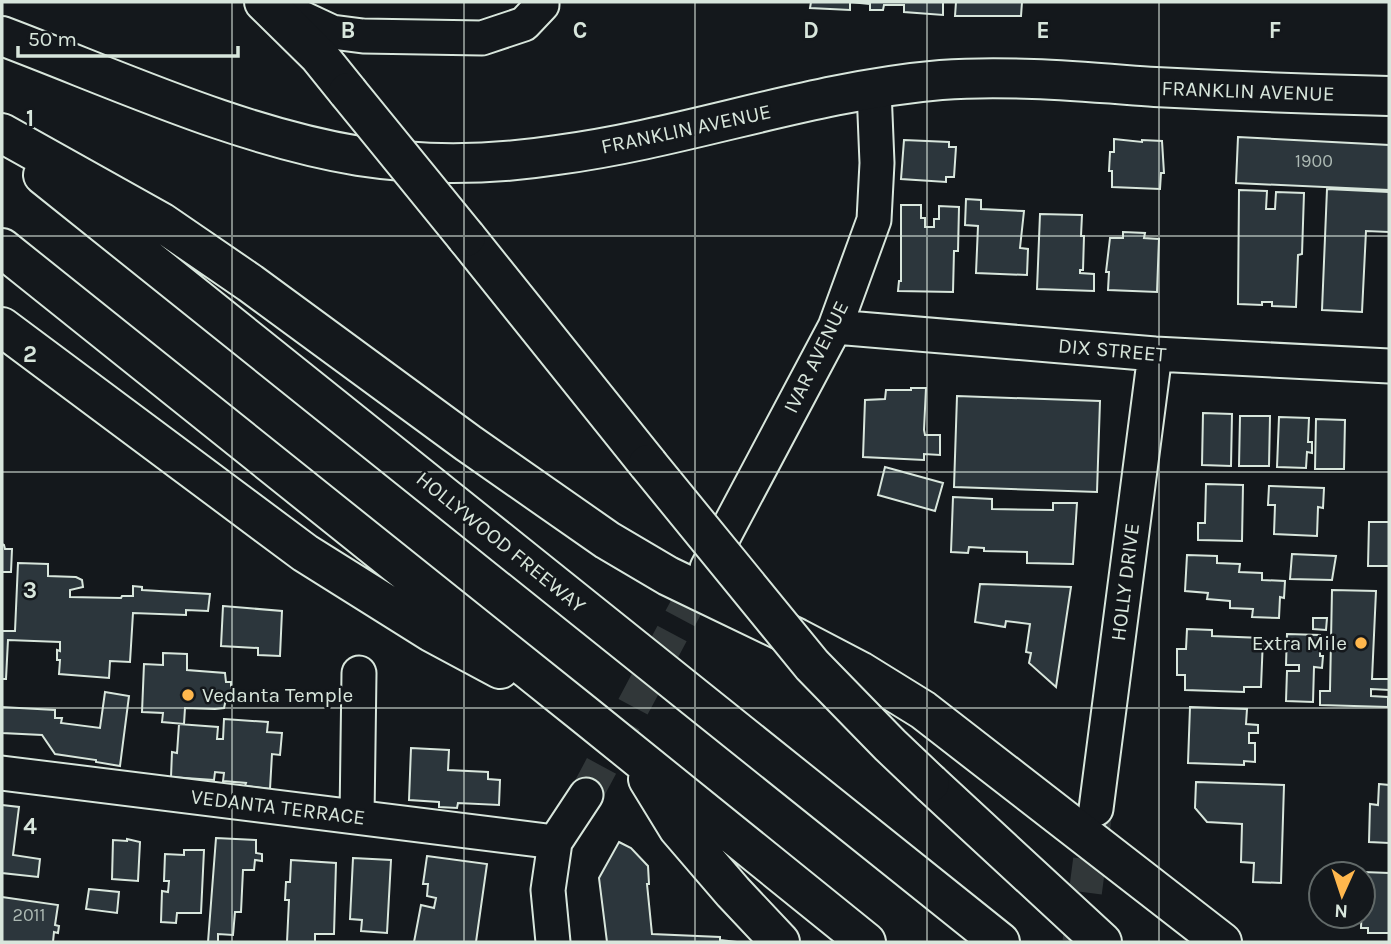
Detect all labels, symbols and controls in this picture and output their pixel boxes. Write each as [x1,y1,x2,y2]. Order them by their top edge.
scale bar [18,14,238,58]
text: B [341,17,355,44]
text: C [573,17,587,44]
text: D [803,17,819,44]
text: E [1036,17,1050,44]
text: F [1269,17,1281,44]
text: 50 m [28,27,77,51]
street label: FRANKLIN AVENUE [1161,76,1335,106]
street label: FRANKLIN AVENUE [599,99,773,159]
text: 1 [26,105,34,132]
house number: 1900 [1295,150,1333,172]
street label: IVAR AVENUE [778,297,854,417]
street label: DIX STREET [1057,333,1168,367]
text: 2 [23,341,37,368]
street label: HOLLYWOOD FREEWAY [412,466,591,618]
street label: HOLLY DRIVE [1106,522,1144,642]
text: 3 [23,577,37,604]
place label: Extra Mile [1252,631,1347,655]
marker: Extra Mile [1353,635,1369,651]
place label: Vedanta Temple [202,683,353,707]
marker: Vedanta Temple [180,687,196,703]
street label: VEDANTA TERRACE [189,784,367,830]
text: 4 [23,813,37,840]
north arrow [1307,860,1377,930]
text: N [1334,900,1349,922]
house number: 2011 [12,904,46,926]

